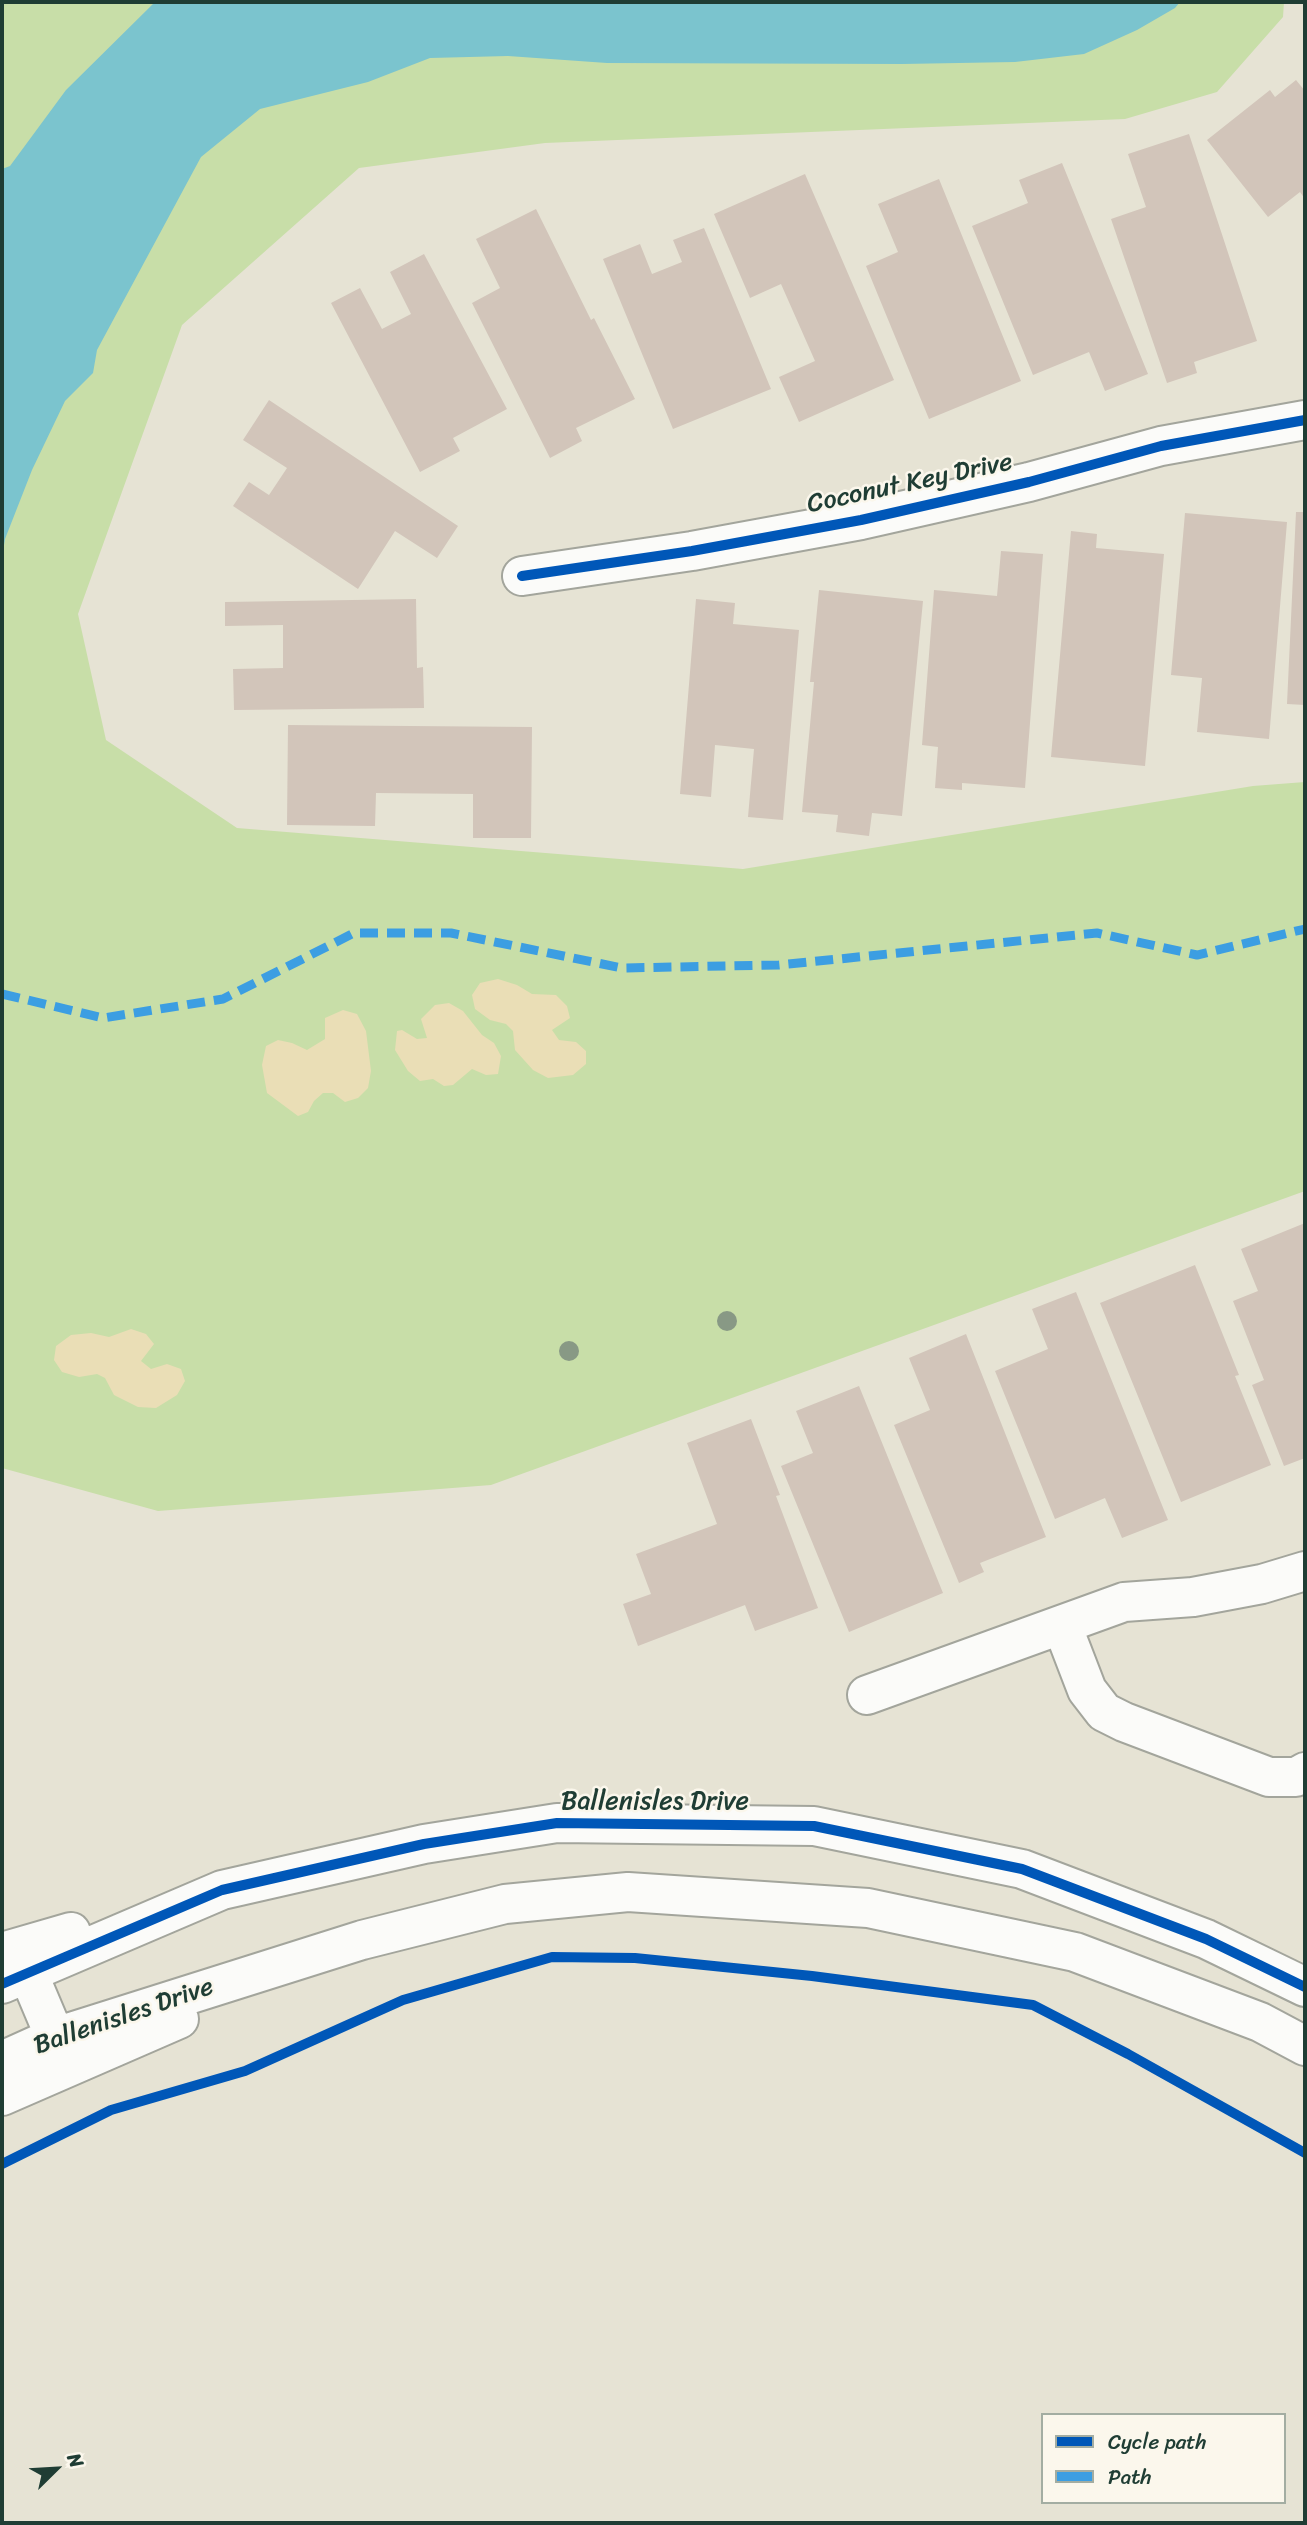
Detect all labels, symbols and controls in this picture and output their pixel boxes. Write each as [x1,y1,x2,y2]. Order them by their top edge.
street label: Coconut Key Drive [805,447,1015,521]
street label: Ballenisles Drive [561,1786,749,1818]
street label: Ballenisles Drive [30,1972,218,2062]
legend [1041,2413,1286,2504]
text: Cycle path [1108,2423,1207,2461]
north arrow [21,2434,91,2504]
text: N [58,2448,93,2473]
text: Path [1108,2458,1151,2496]

